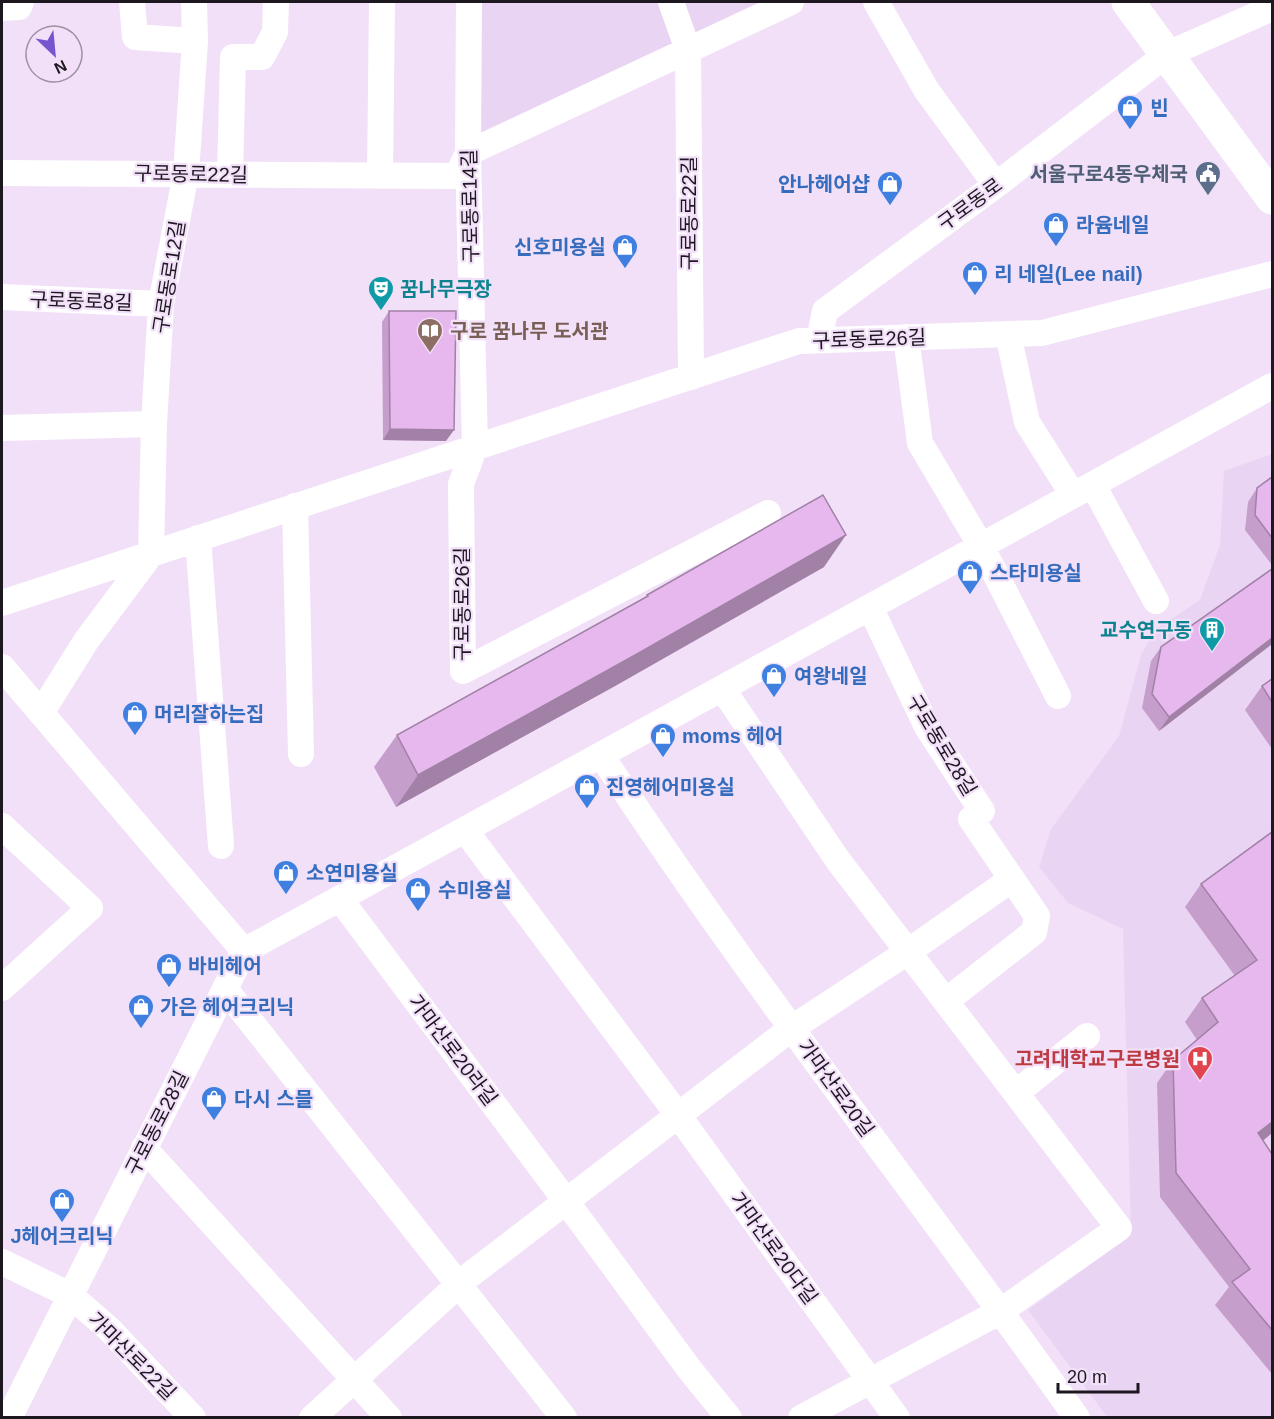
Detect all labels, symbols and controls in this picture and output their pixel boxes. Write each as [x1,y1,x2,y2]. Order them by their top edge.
north arrow [24,24,84,84]
text: N [51,57,69,77]
shop icon: 빈 [1115,93,1145,131]
place label: 빈 [1150,97,1168,119]
street label: 구로동로14길 [458,149,482,263]
street label: 구로동로22길 [678,156,700,270]
public building icon: 서울구로4동우체국 [1193,159,1223,197]
street label: 구로동로22길 [134,162,248,186]
place label: 서울구로4동우체국 [1030,163,1188,185]
shop icon: 안나헤어샵 [875,169,905,207]
place label: 안나헤어샵 [778,173,870,195]
street label: 구로동로 [934,173,1006,235]
shop icon: 라윰네일 [1041,210,1071,248]
place label: 라윰네일 [1076,214,1150,236]
street label: 구로동로12길 [149,219,189,335]
shop icon: 신호미용실 [610,232,640,270]
place label: 신호미용실 [514,236,606,258]
shop icon: 리 네일(Lee nail) [960,259,990,297]
place label: 리 네일(Lee nail) [994,263,1143,285]
theatre icon: 꿈나무극장 [366,274,396,312]
place label: 꿈나무극장 [400,278,492,300]
street label: 구로동로8길 [29,288,133,314]
library icon: 구로 꿈나무 도서관 [415,316,445,354]
place label: 구로 꿈나무 도서관 [450,320,609,342]
street label: 구로동로26길 [812,326,926,352]
street label: 구로동로26길 [451,547,473,661]
shop icon: 스타미용실 [955,558,985,596]
place label: 스타미용실 [990,562,1082,584]
building icon: 교수연구동 [1197,615,1227,653]
place label: 교수연구동 [1100,619,1192,641]
shop icon: 여왕네일 [759,661,789,699]
place label: 여왕네일 [794,665,868,687]
street label: 구로동로28길 [903,690,981,800]
shop icon: 머리잘하는집 [120,699,150,737]
place label: 머리잘하는집 [154,703,264,725]
shop icon: moms 헤어 [648,721,678,759]
place label: moms 헤어 [682,725,783,747]
shop icon: 진영헤어미용실 [572,772,602,810]
place label: 진영헤어미용실 [606,776,735,798]
shop icon: 소연미용실 [271,858,301,896]
place label: 소연미용실 [306,862,398,884]
shop icon: 수미용실 [403,875,433,913]
place label: 수미용실 [438,879,512,901]
shop icon: 바비헤어 [154,951,184,989]
place label: 바비헤어 [188,955,262,977]
street label: 가마산로20라길 [404,990,502,1110]
shop icon: 가은 헤어크리닉 [126,992,156,1030]
place label: 가은 헤어크리닉 [160,996,294,1018]
street label: 가마산로20길 [794,1035,878,1141]
hospital icon: 고려대학교구로병원 [1185,1044,1215,1082]
place label: 고려대학교구로병원 [1014,1048,1180,1070]
street label: 구로동로28길 [121,1067,193,1179]
shop icon: 다시 스믈 [199,1084,229,1122]
place label: 다시 스믈 [234,1088,313,1110]
shop icon: J헤어크리닉 [47,1186,77,1224]
street label: 가마산로20다길 [726,1188,822,1308]
place label: J헤어크리닉 [10,1225,114,1247]
street label: 가마산로22길 [84,1308,180,1404]
scale bar [1058,1356,1138,1394]
text: 20 m [1067,1367,1107,1387]

